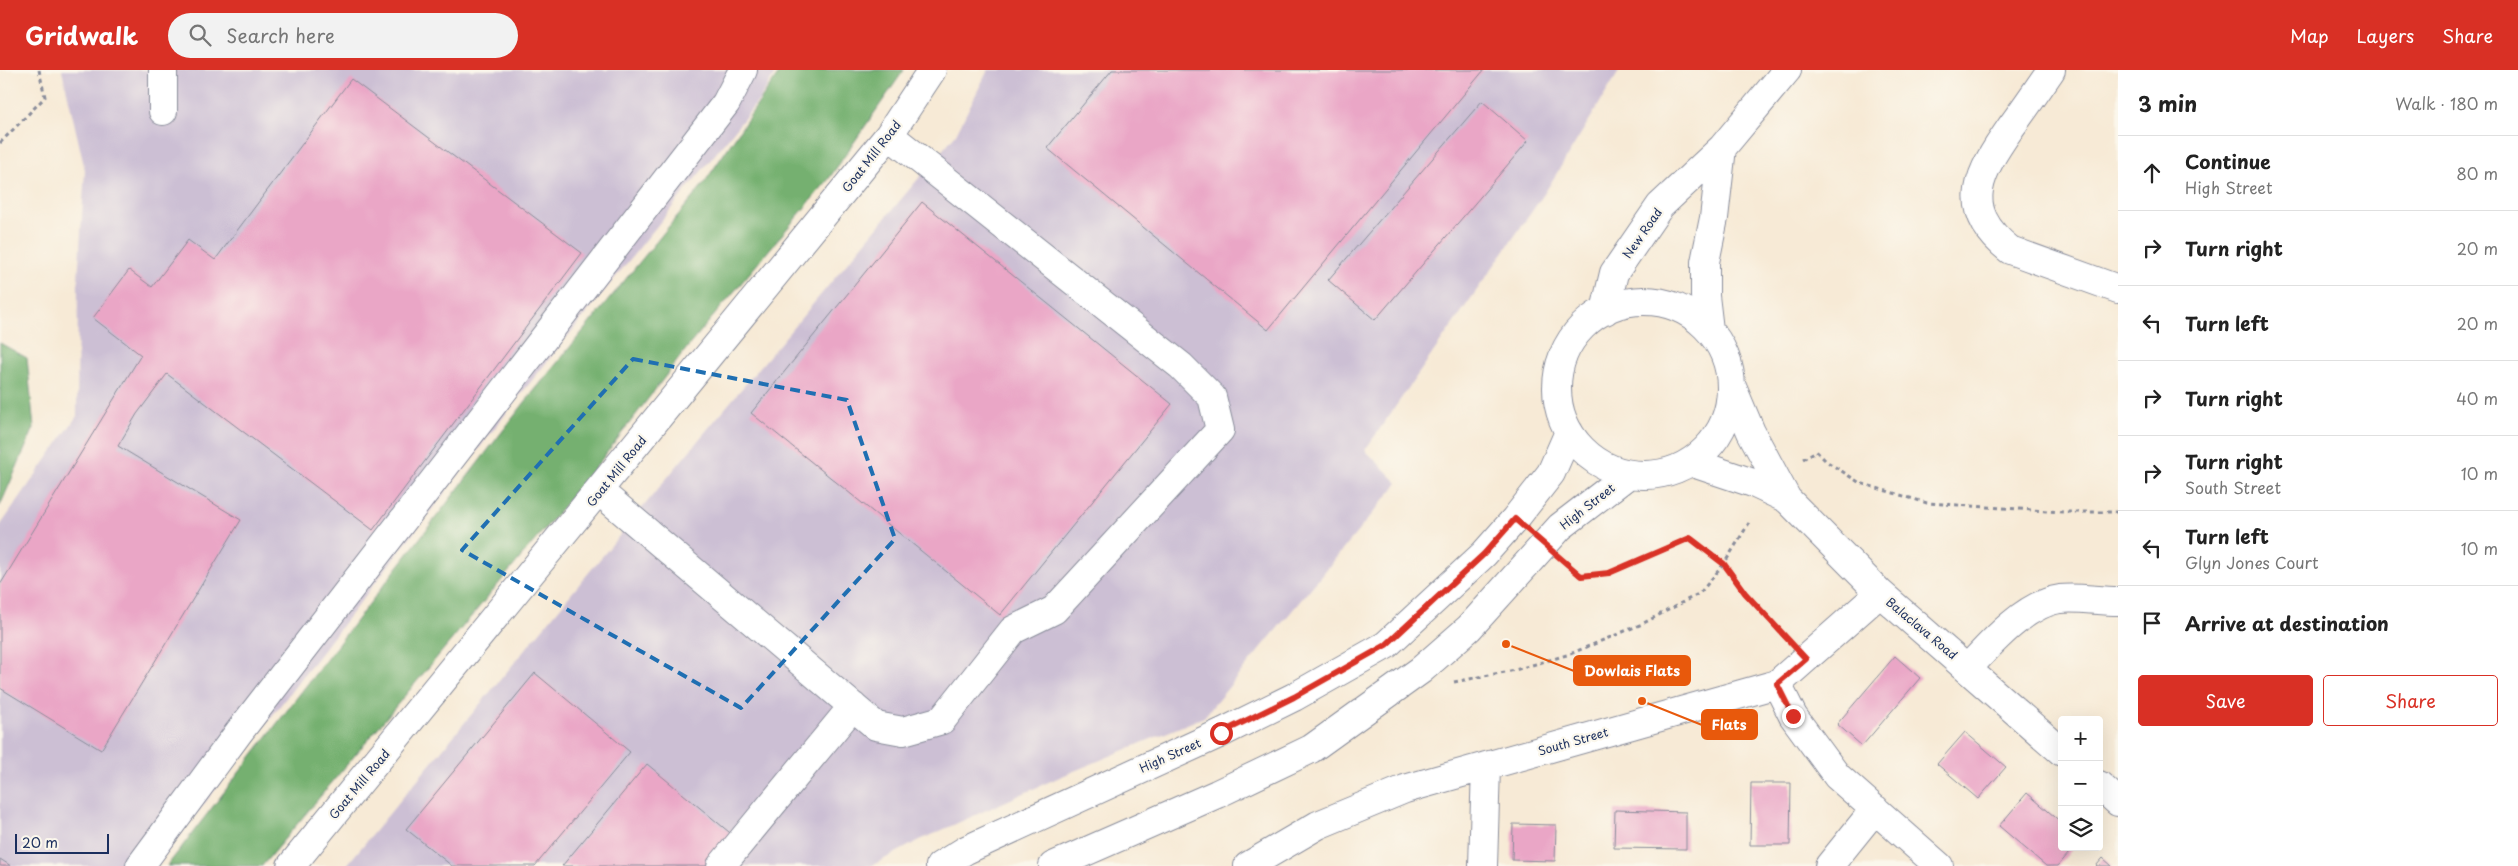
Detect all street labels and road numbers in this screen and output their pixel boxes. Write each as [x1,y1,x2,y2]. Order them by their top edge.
street label: Goat Mill Road [837,116,905,196]
street label: New Road [1618,204,1666,262]
street label: Goat Mill Road [582,432,650,510]
street label: High Street [1556,479,1618,533]
street label: Balaclava Road [1882,593,1962,663]
street label: South Street [1536,722,1610,760]
street label: High Street [1136,733,1204,777]
street label: Goat Mill Road [324,745,394,823]

